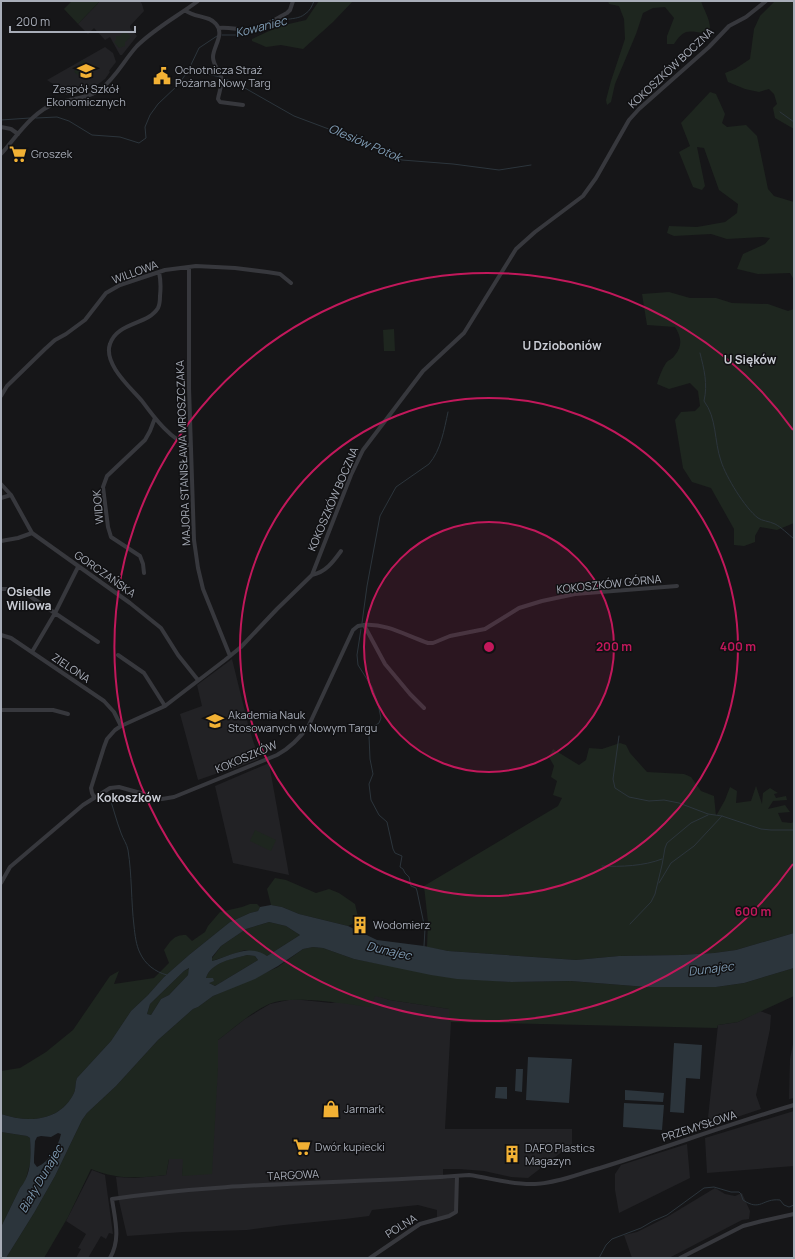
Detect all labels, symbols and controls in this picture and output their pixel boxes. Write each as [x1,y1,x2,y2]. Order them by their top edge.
scale bar [10,8,135,34]
water label: Kowaniec [233,12,290,41]
text: 200 m [16,13,50,30]
street label: KOKOSZKÓW BOCZNA [625,24,717,111]
school or university icon: Zespół Szkół Ekonomicznych [76,61,96,81]
place label: Ochotnicza Straż Pożarna Nowy Targ [175,62,271,90]
public building icon: Ochotnicza Straż Pożarna Nowy Targ [152,66,172,86]
place label: Zespół Szkół Ekonomicznych [46,81,126,109]
water label: Olesiów Potok [326,119,406,166]
supermarket icon: Groszek [8,144,28,164]
place label: Groszek [31,146,73,161]
street label: WILLOWA [110,256,160,287]
district label: U Dzioboniów [522,337,602,354]
district label: U Sięków [724,351,777,368]
street label: MAJORA STANISŁAWA MROSZCZAKA [172,360,193,546]
street label: KOKOSZKÓW BOCZNA [304,444,361,553]
street label: WIDOK [88,489,106,525]
street label: GORCZAŃSKA [72,547,139,600]
street label: KOKOSZKÓW GÓRNA [556,571,662,596]
district label: Osiedle Willowa [7,583,52,614]
text: 200 m [596,638,632,655]
text: 400 m [720,638,756,655]
centre of rings [482,640,496,654]
street label: ZIELONA [49,649,94,686]
place label: Akademia Nauk Stosowanych w Nowym Targu [228,707,377,735]
school or university icon: Akademia Nauk Stosowanych w Nowym Targu [205,711,225,731]
street label: KOKOSZKÓW [213,736,280,776]
district label: Kokoszków [97,789,162,806]
text: 600 m [735,903,771,920]
building icon: Wodomierz [350,915,370,935]
place label: Wodomierz [373,917,430,932]
water label: Dunajec [365,937,415,964]
water label: Dunajec [687,957,736,980]
shop icon: Jarmark [321,1099,341,1119]
place label: Jarmark [344,1101,385,1116]
street label: PRZEMYSŁOWA [659,1106,738,1145]
supermarket icon: Dwór kupiecki [292,1137,312,1157]
place label: Dwór kupiecki [315,1139,385,1154]
place label: DAFO Plastics Magazyn [525,1140,595,1168]
water label: Biały Dunajec [14,1141,68,1216]
building icon: DAFO Plastics Magazyn [502,1144,522,1164]
street label: TARGOWA [267,1166,319,1183]
street label: POLNA [382,1210,419,1241]

